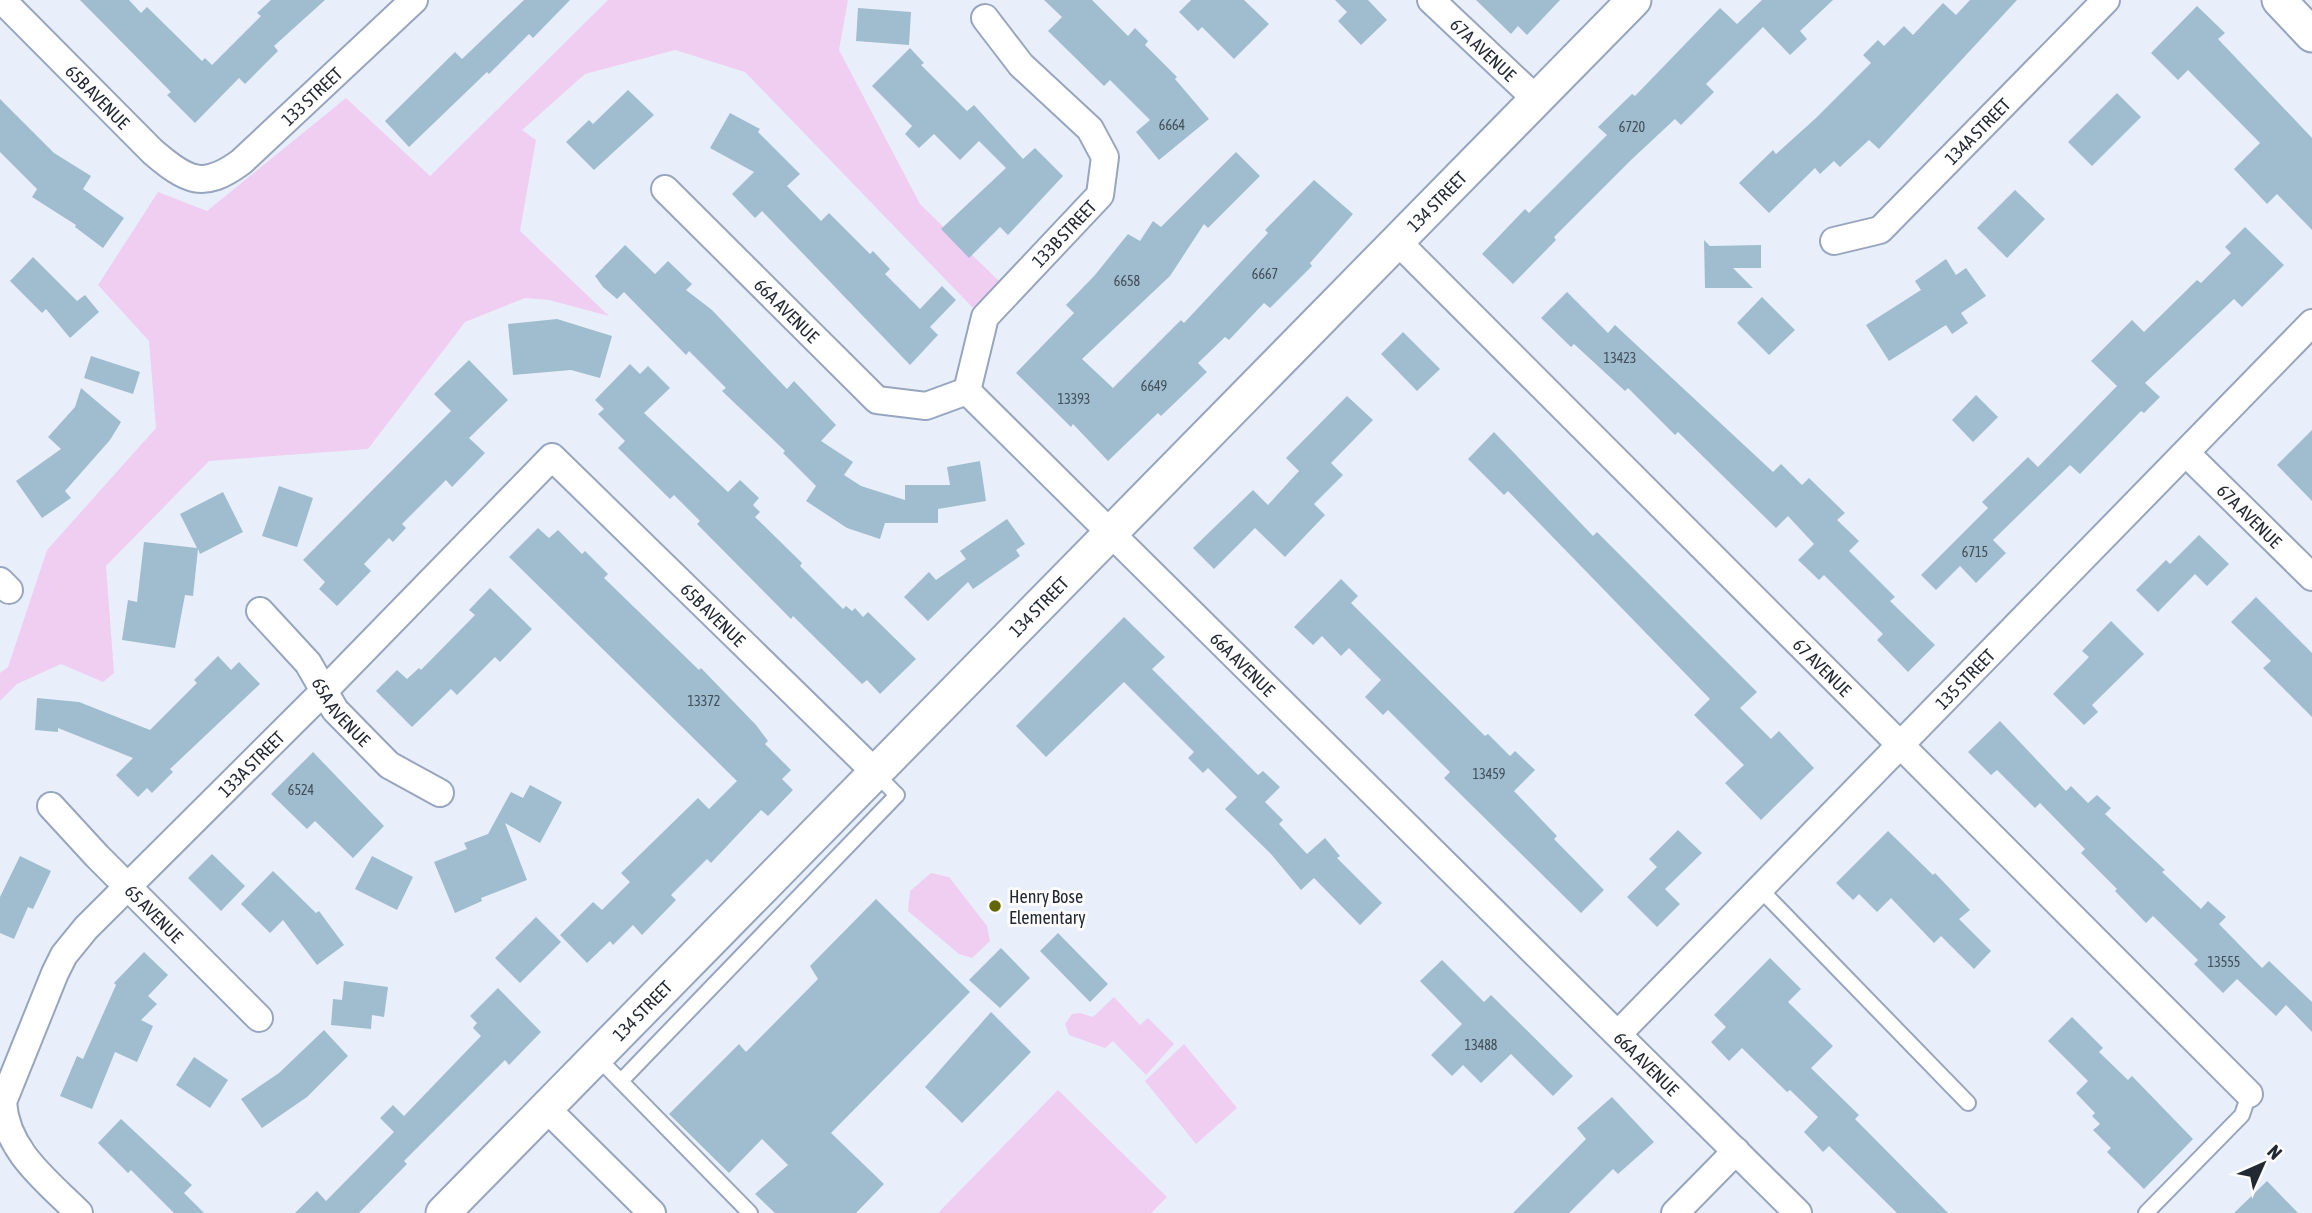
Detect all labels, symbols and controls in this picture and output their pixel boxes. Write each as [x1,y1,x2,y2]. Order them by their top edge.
street label: 67A AVENUE [1446,14,1521,85]
street label: 65B AVENUE [62,60,134,133]
street label: 133 STREET [277,62,346,130]
street label: 134A STREET [1940,94,2014,169]
house number: 6664 [1159,117,1186,133]
house number: 6720 [1619,119,1646,135]
street label: 134 STREET [1402,167,1470,236]
street label: 133B STREET [1027,196,1100,271]
house number: 6667 [1252,266,1278,282]
house number: 6658 [1114,273,1141,289]
street label: 66A AVENUE [750,274,824,347]
house number: 13423 [1604,350,1636,366]
house number: 6649 [1141,378,1167,394]
house number: 13393 [1058,391,1090,407]
street label: 67A AVENUE [2213,479,2287,552]
house number: 6715 [1962,544,1988,560]
street label: 134 STREET [1005,572,1073,641]
street label: 65B AVENUE [677,578,750,651]
street label: 66A AVENUE [1206,628,1280,700]
street label: 67 AVENUE [1789,634,1856,701]
street label: 135 STREET [1931,644,1999,713]
street label: 65A AVENUE [308,674,375,750]
house number: 13372 [688,693,720,709]
street label: 133A STREET [214,726,288,801]
house number: 13459 [1473,766,1505,782]
house number: 6524 [288,782,315,798]
street label: 65 AVENUE [121,880,188,947]
place label: Henry Bose Elementary [1009,886,1086,928]
marker: Henry Bose Elementary [987,898,1003,914]
house number: 13555 [2208,954,2240,970]
street label: 134 STREET [608,976,676,1045]
street label: 66A AVENUE [1610,1027,1683,1100]
house number: 13488 [1465,1037,1498,1053]
north arrow [2228,1129,2298,1199]
text: N [2263,1140,2287,1164]

